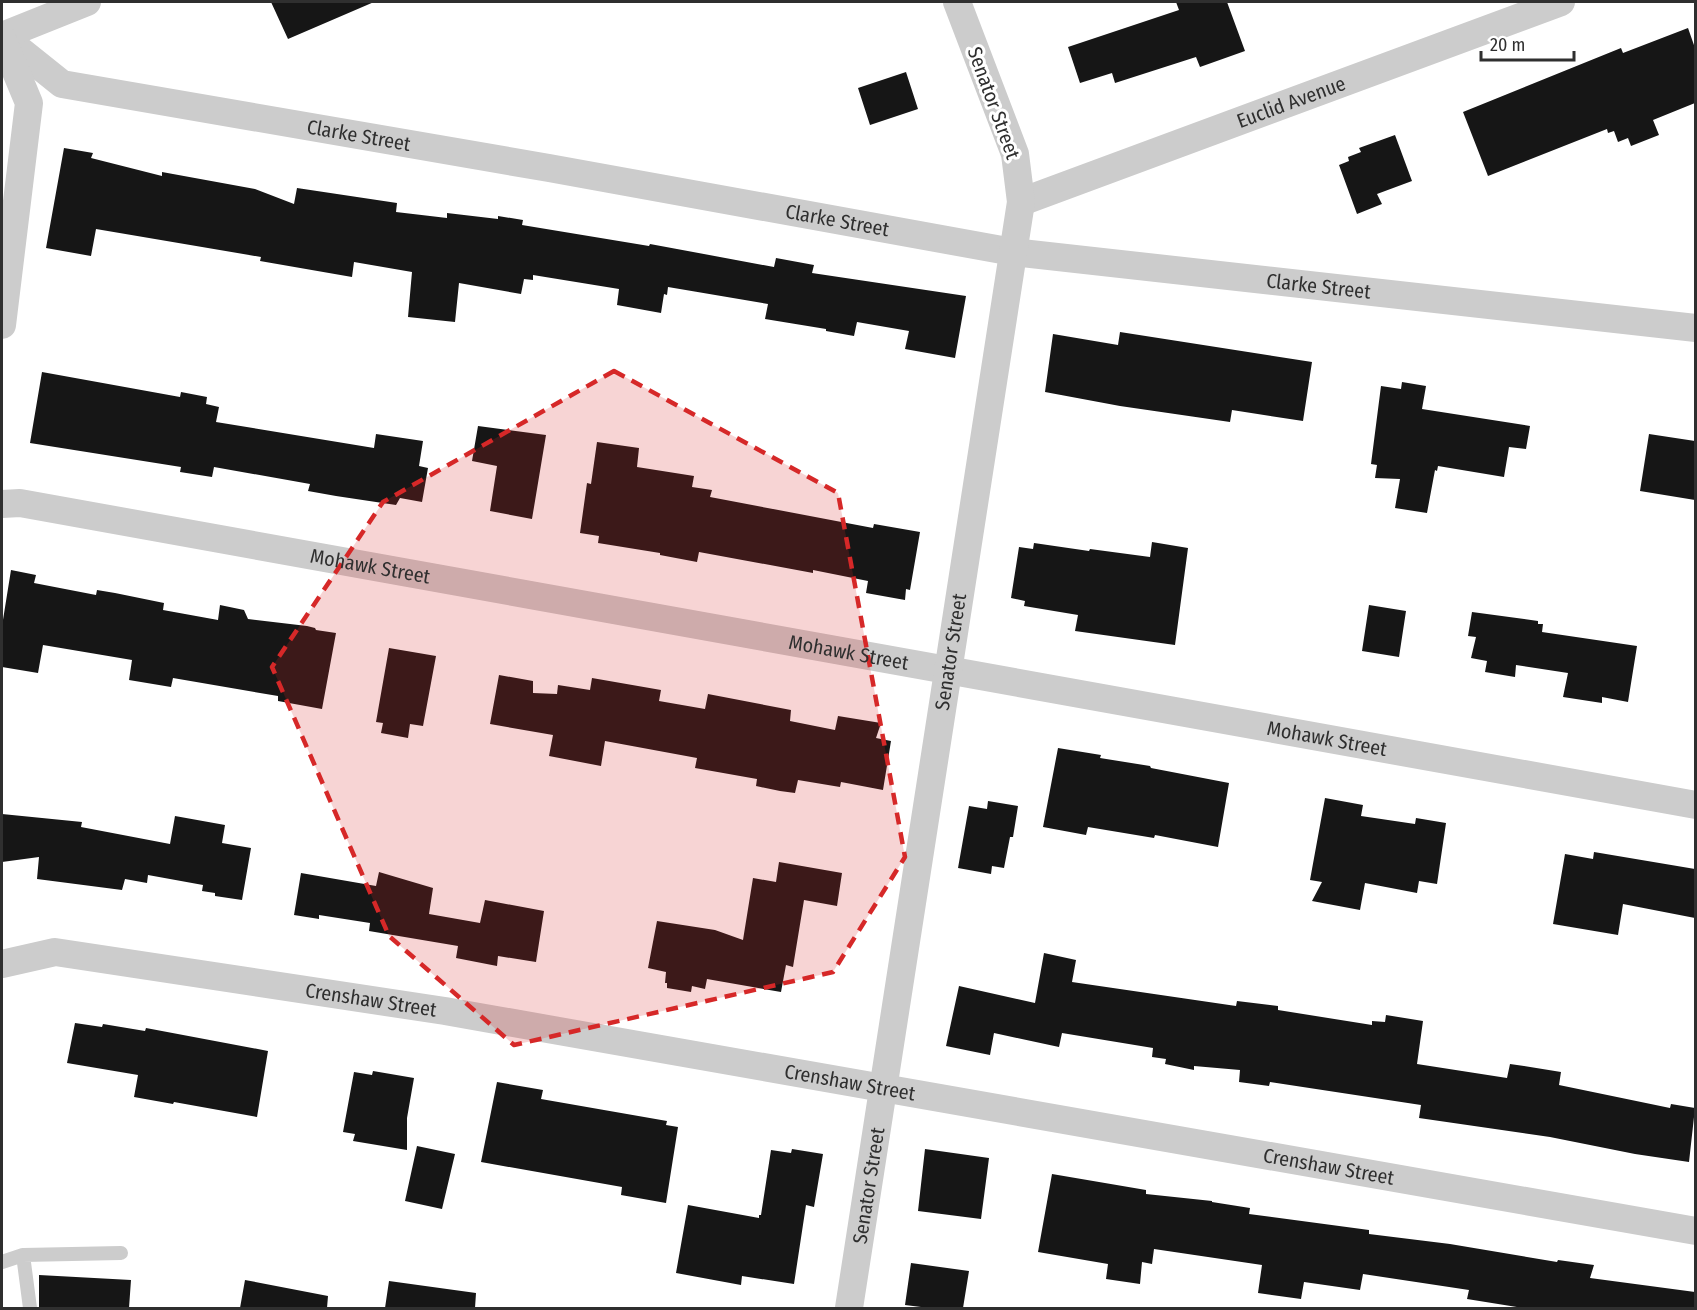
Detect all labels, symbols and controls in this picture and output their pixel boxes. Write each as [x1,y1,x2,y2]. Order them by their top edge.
scale bar [1481,24,1574,62]
text: 20 m [1490,34,1525,56]
street label: Senator Street [963,44,1026,163]
street label: Euclid Avenue [1233,71,1349,133]
street label: Clarke Street [305,114,413,156]
street label: Clarke Street [784,199,891,241]
street label: Clarke Street [1265,268,1372,304]
street label: Mohawk Street [308,544,433,589]
street label: Senator Street [930,591,971,712]
street label: Mohawk Street [787,630,911,675]
street label: Mohawk Street [1265,716,1389,761]
street label: Crenshaw Street [304,978,439,1022]
street label: Crenshaw Street [783,1059,918,1106]
street label: Senator Street [847,1125,889,1246]
street label: Crenshaw Street [1261,1143,1396,1190]

